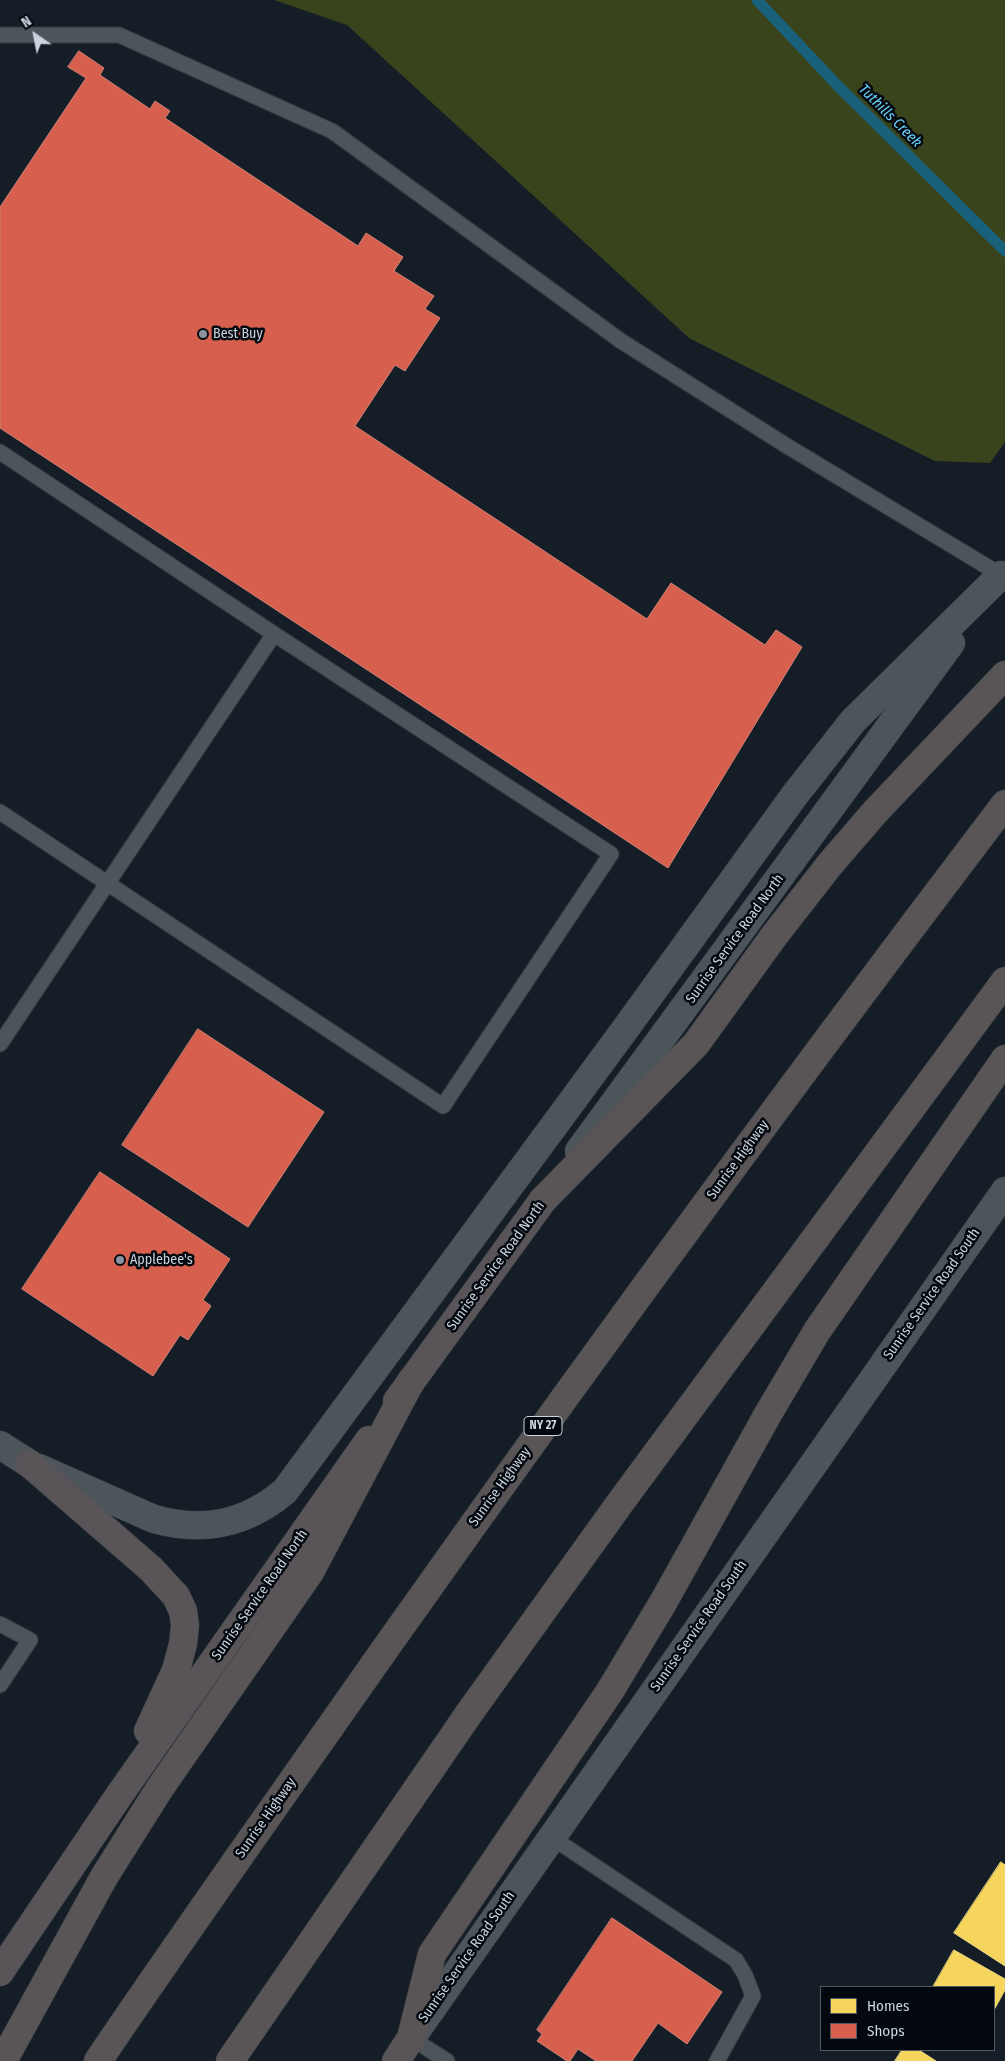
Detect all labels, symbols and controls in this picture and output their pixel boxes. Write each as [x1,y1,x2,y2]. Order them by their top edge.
north arrow [10,10,60,60]
text: N [18,13,35,31]
water label: Tuthills Creek [855,81,925,151]
place label: Best Buy [213,326,263,342]
marker: Best Buy [197,328,209,340]
street label: Sunrise Service Road North [682,871,788,1007]
street label: Sunrise Highway [704,1117,772,1203]
street label: Sunrise Service Road North [443,1198,549,1334]
street label: Sunrise Service Road South [880,1225,984,1363]
place label: Applebee's [130,1252,193,1268]
marker: Applebee's [114,1254,126,1266]
road number: NY 27 [524,1416,562,1435]
street label: Sunrise Highway [466,1444,534,1530]
street label: Sunrise Service Road North [208,1526,312,1664]
street label: Sunrise Service Road South [647,1557,751,1695]
street label: Sunrise Highway [232,1775,300,1861]
street label: Sunrise Service Road South [415,1888,519,2026]
legend [820,1986,995,2051]
text: Homes [867,1997,909,2015]
text: Shops [867,2022,905,2040]

